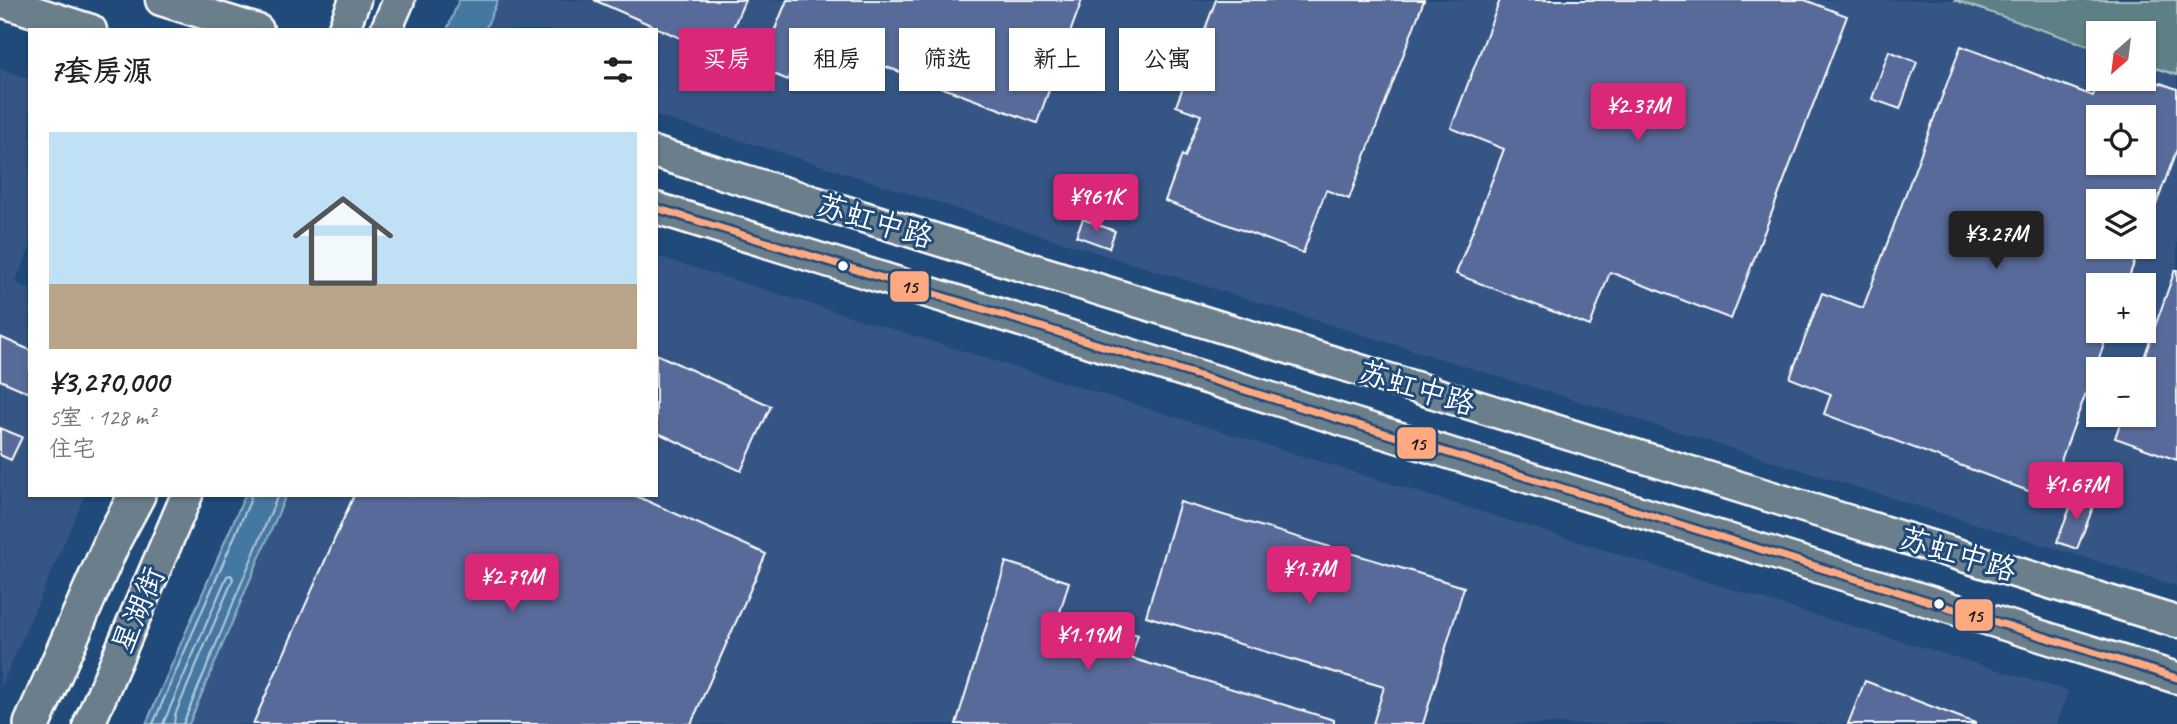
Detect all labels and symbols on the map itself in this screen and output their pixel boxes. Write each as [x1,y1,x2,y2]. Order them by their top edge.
north arrow [2086,21,2156,91]
pin: ¥2.37M [1581,83,1695,143]
pin: ¥961K [1047,174,1145,234]
street label: 苏虹中路 [812,185,938,257]
pin: ¥3.27M [1939,212,2053,271]
unlabelled marker [836,259,850,273]
line badge: 15 [889,270,930,303]
text: 15 [901,275,919,299]
street label: 苏虹中路 [1354,352,1480,424]
line badge: 15 [1396,426,1437,460]
text: 15 [1409,432,1427,456]
pin: ¥1.67M [2019,462,2133,522]
street label: 苏虹中路 [1895,518,2021,590]
pin: ¥1.7M [1260,546,1358,606]
pin: ¥2.79M [455,554,569,614]
street label: 星湖街 [103,561,173,659]
unlabelled marker [1932,597,1946,611]
line badge: 15 [1954,598,1994,632]
text: 15 [1966,604,1984,628]
pin: ¥1.19M [1031,612,1145,672]

